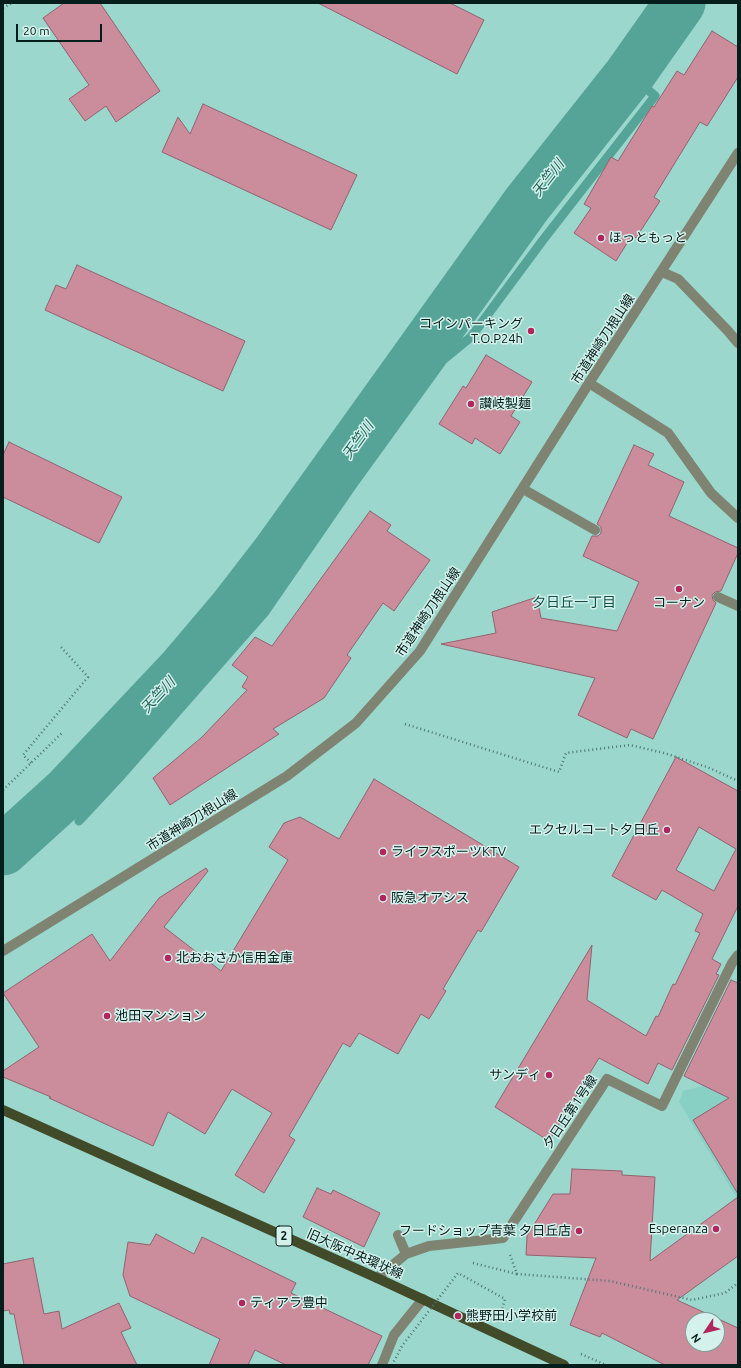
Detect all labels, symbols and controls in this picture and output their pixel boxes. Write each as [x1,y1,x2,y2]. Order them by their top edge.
scale bar [18,16,104,42]
text: 20 m [23,24,50,37]
water label: 天竺川 [528,156,568,200]
place label: ほっともっと [609,230,687,246]
marker: ほっともっと [596,233,606,243]
street label: 市道神崎刀根山線 [568,291,638,387]
place label: コインパーキング T.O.P24h [419,316,523,347]
marker: コインパーキング T.O.P24h [526,326,536,336]
place label: 讃岐製麺 [479,396,531,412]
marker: 讃岐製麺 [466,399,476,409]
water label: 天竺川 [339,418,377,462]
street label: 市道神崎刀根山線 [392,565,464,659]
marker: コーナン [674,584,684,594]
district label: 夕日丘一丁目 [532,594,616,610]
place label: コーナン [653,595,705,611]
water label: 天竺川 [138,674,178,716]
street label: 市道神崎刀根山線 [144,786,240,854]
place label: エクセルコート夕日丘 [529,822,659,838]
marker: エクセルコート夕日丘 [662,825,672,835]
place label: ライフスポーツKTV [391,844,506,860]
marker: ライフスポーツKTV [378,847,388,857]
place label: 阪急オアシス [391,890,469,906]
marker: 阪急オアシス [378,893,388,903]
place label: 北おおさか信用金庫 [176,950,293,966]
marker: 北おおさか信用金庫 [163,953,173,963]
place label: 池田マンション [115,1008,206,1024]
marker: 池田マンション [102,1011,112,1021]
place label: サンディ [489,1067,541,1083]
marker: サンディ [544,1070,554,1080]
street label: 夕日丘第1号線 [540,1072,600,1152]
place label: Esperanza [649,1221,708,1237]
place label: フードショップ青葉 夕日丘店 [399,1223,571,1239]
marker: Esperanza [711,1224,721,1234]
road number: 2 [276,1226,292,1246]
street label: 旧大阪中央環状線 [304,1226,406,1282]
marker: フードショップ青葉 夕日丘店 [574,1226,584,1236]
place label: ティアラ豊中 [250,1295,328,1311]
marker: ティアラ豊中 [237,1298,247,1308]
place label: 熊野田小学校前 [466,1308,557,1324]
marker: 熊野田小学校前 [453,1311,463,1321]
north arrow [685,1312,725,1352]
text: N [689,1332,703,1345]

